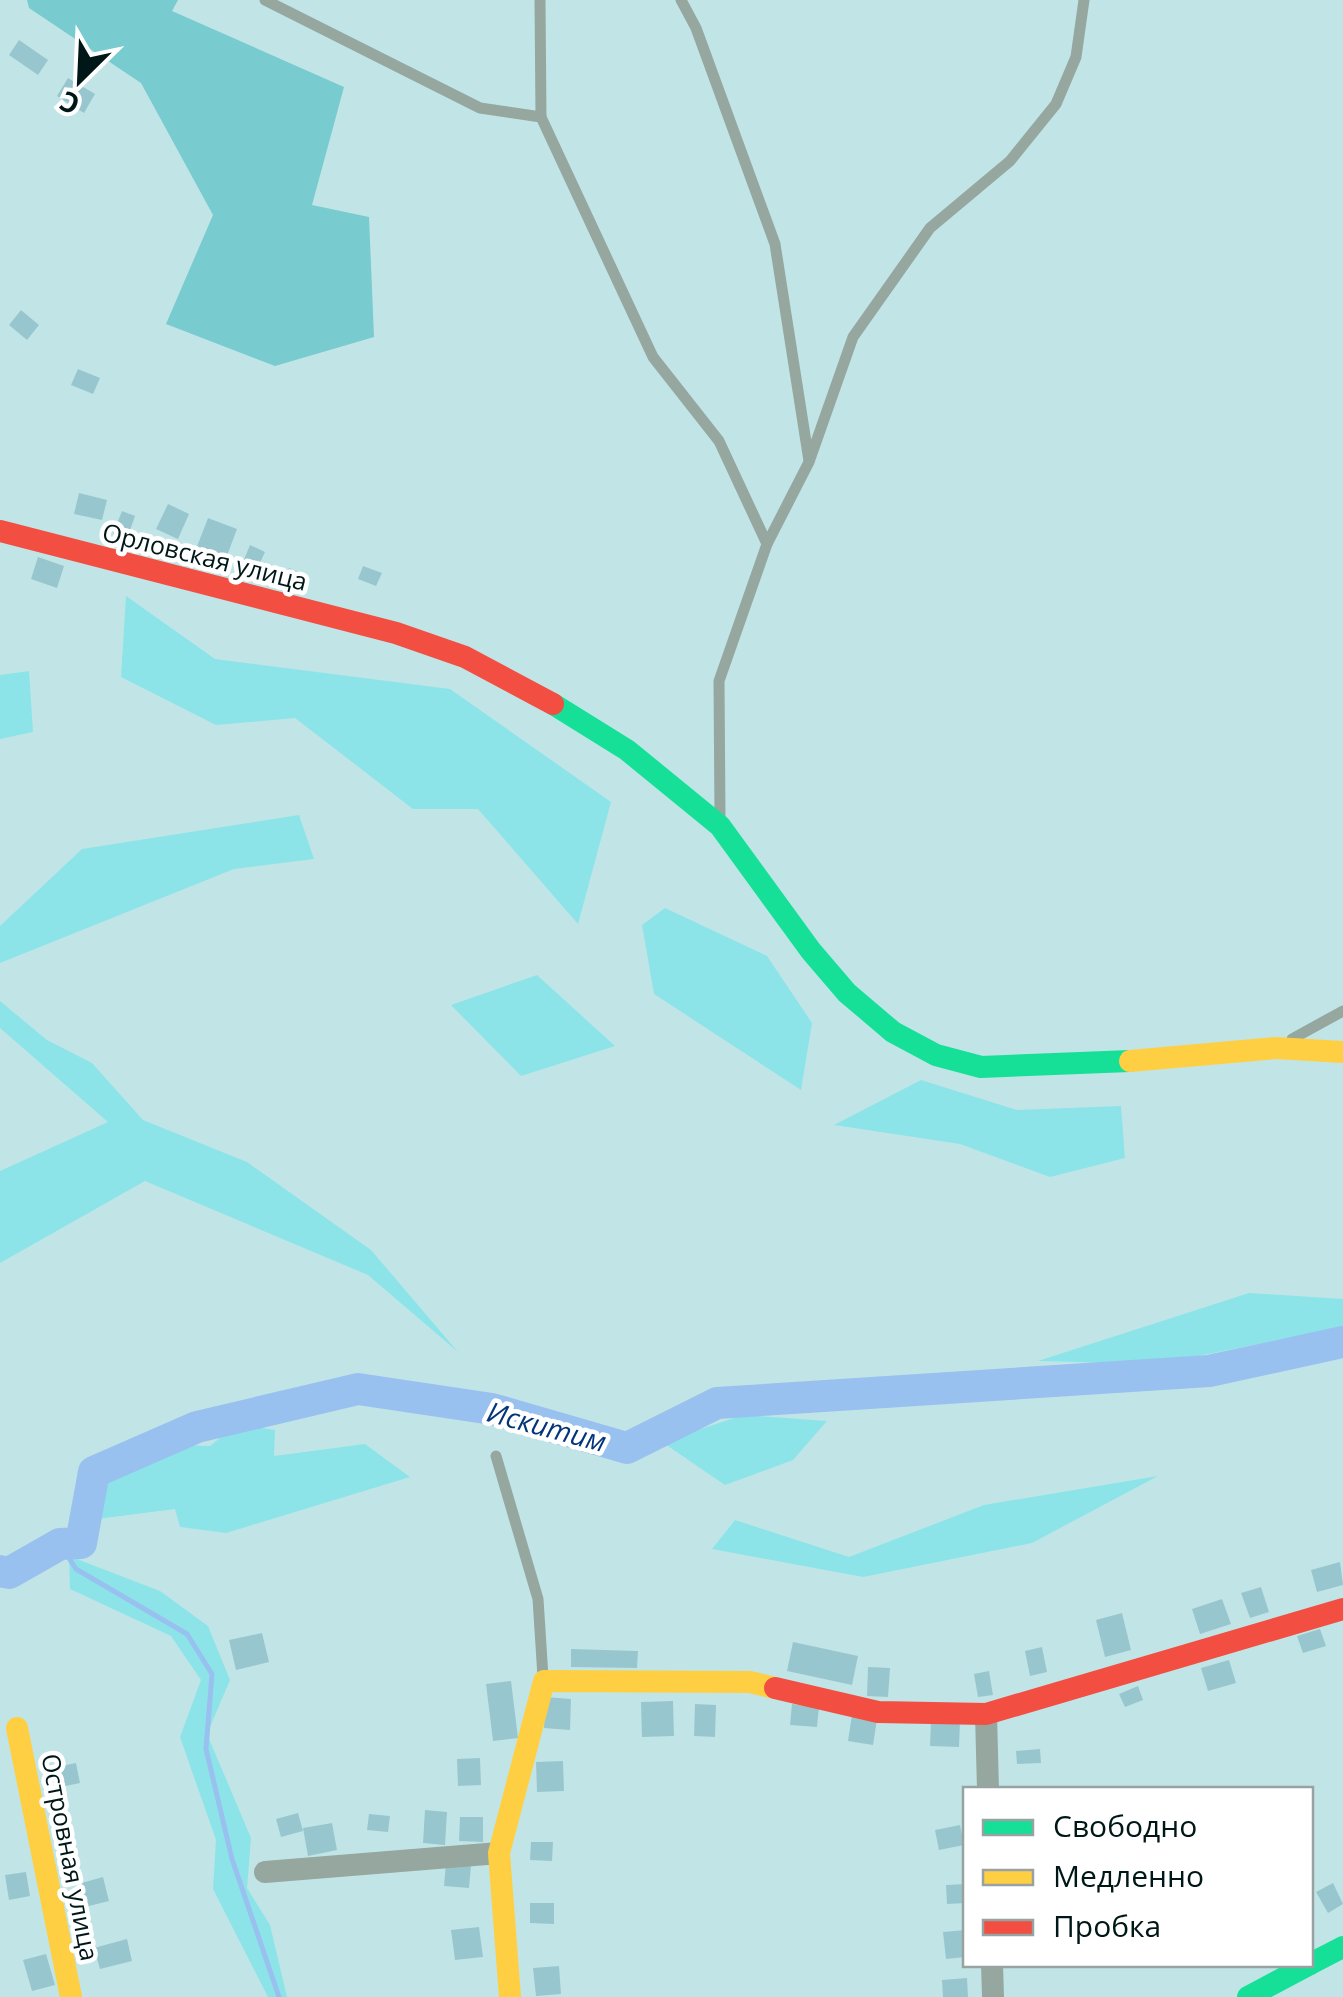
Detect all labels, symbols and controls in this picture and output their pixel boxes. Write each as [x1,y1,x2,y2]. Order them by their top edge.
north arrow [30,30,130,130]
text: С [54,83,85,125]
street label: Орловская улица [99,514,311,598]
water label: Искитим [483,1392,611,1460]
street label: Островная улица [34,1751,108,1963]
legend [963,1787,1313,1967]
text: Свободно [1053,1805,1197,1846]
text: Медленно [1053,1855,1204,1896]
text: Пробка [1053,1905,1161,1946]

